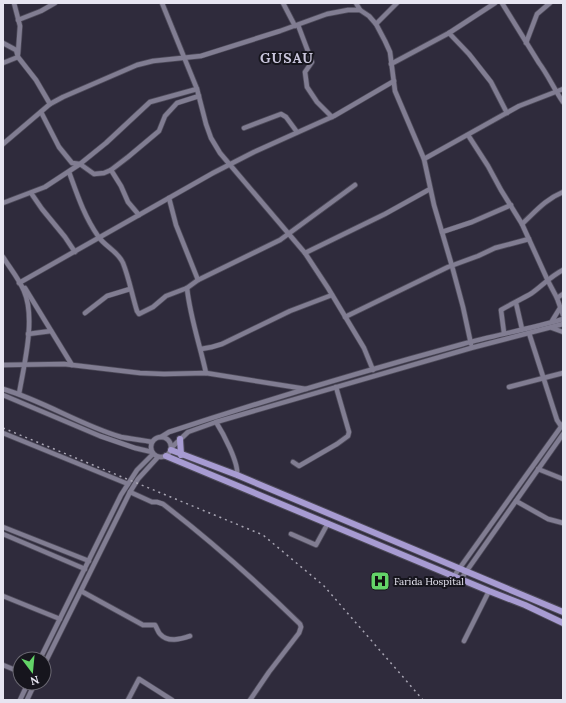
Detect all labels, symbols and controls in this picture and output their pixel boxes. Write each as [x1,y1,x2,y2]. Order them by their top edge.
district label: GUSAU [260,49,314,67]
hospital icon: Farida Hospital [369,570,391,592]
place label: Farida Hospital [394,575,464,588]
north arrow [12,651,52,691]
text: N [28,673,41,689]

